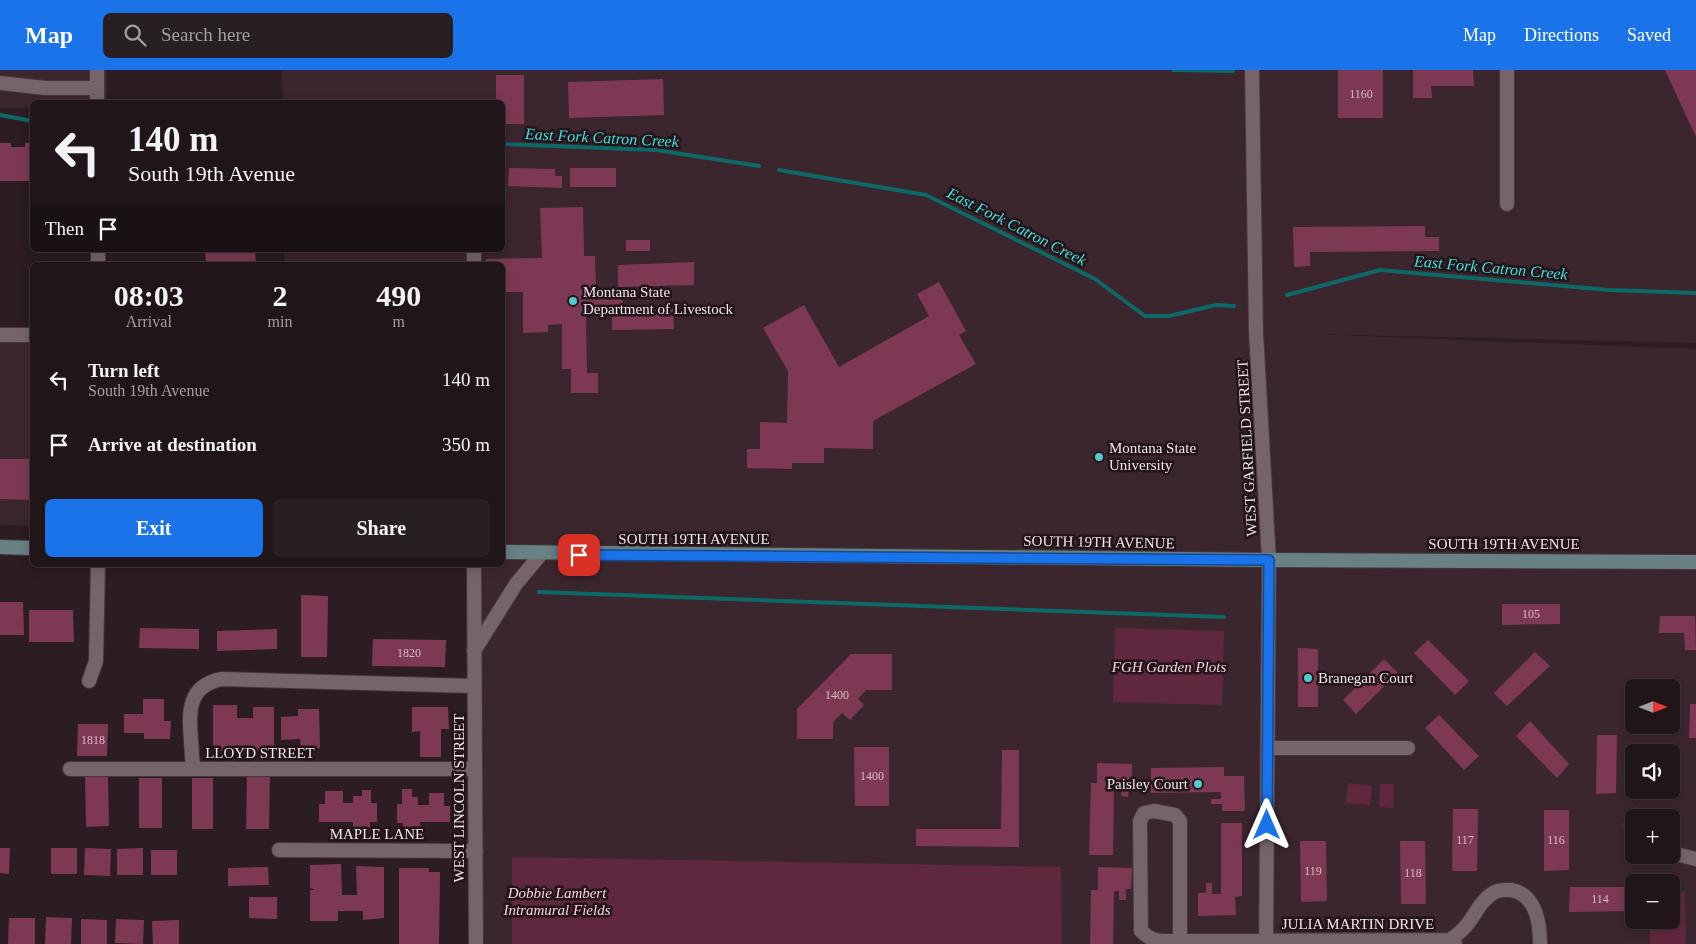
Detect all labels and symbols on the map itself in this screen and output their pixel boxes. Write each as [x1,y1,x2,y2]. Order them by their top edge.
house number: 1160 [1349,87,1373,101]
water label: East Fork Catron Creek [524,125,680,150]
water label: East Fork Catron Creek [943,183,1090,269]
water label: East Fork Catron Creek [1413,252,1569,283]
place label: Montana State Department of Livestock [583,284,733,317]
marker: Montana State Department of Livestock [567,295,579,307]
street label: WEST GARFIELD STREET [1234,359,1260,537]
place label: Montana State University [1109,440,1196,473]
marker: Montana State University [1093,451,1105,463]
street label: SOUTH 19TH AVENUE [618,531,770,547]
street label: SOUTH 19TH AVENUE [1023,533,1175,551]
pin [558,534,600,576]
street label: SOUTH 19TH AVENUE [1428,536,1580,552]
house number: 105 [1522,607,1540,621]
house number: 1820 [397,646,421,660]
park label: FGH Garden Plots [1111,659,1226,675]
place label: Branegan Court [1318,670,1414,686]
marker: Branegan Court [1302,672,1314,684]
north arrow [1625,679,1680,734]
house number: 1400 [825,688,849,702]
street label: WEST LINCOLN STREET [451,714,467,882]
house number: 1818 [81,733,105,747]
street label: LLOYD STREET [205,745,315,761]
house number: 1400 [860,769,884,783]
place label: Paisley Court [1107,776,1189,792]
marker: Paisley Court [1192,778,1204,790]
position arrow [1240,798,1292,850]
street label: MAPLE LANE [330,826,424,842]
house number: 117 [1456,833,1474,847]
house number: 116 [1547,833,1565,847]
house number: 119 [1304,864,1322,878]
house number: 118 [1404,866,1422,880]
park label: Dobbie Lambert Intramural Fields [502,885,611,918]
house number: 114 [1591,892,1609,906]
street label: JULIA MARTIN DRIVE [1282,916,1434,932]

